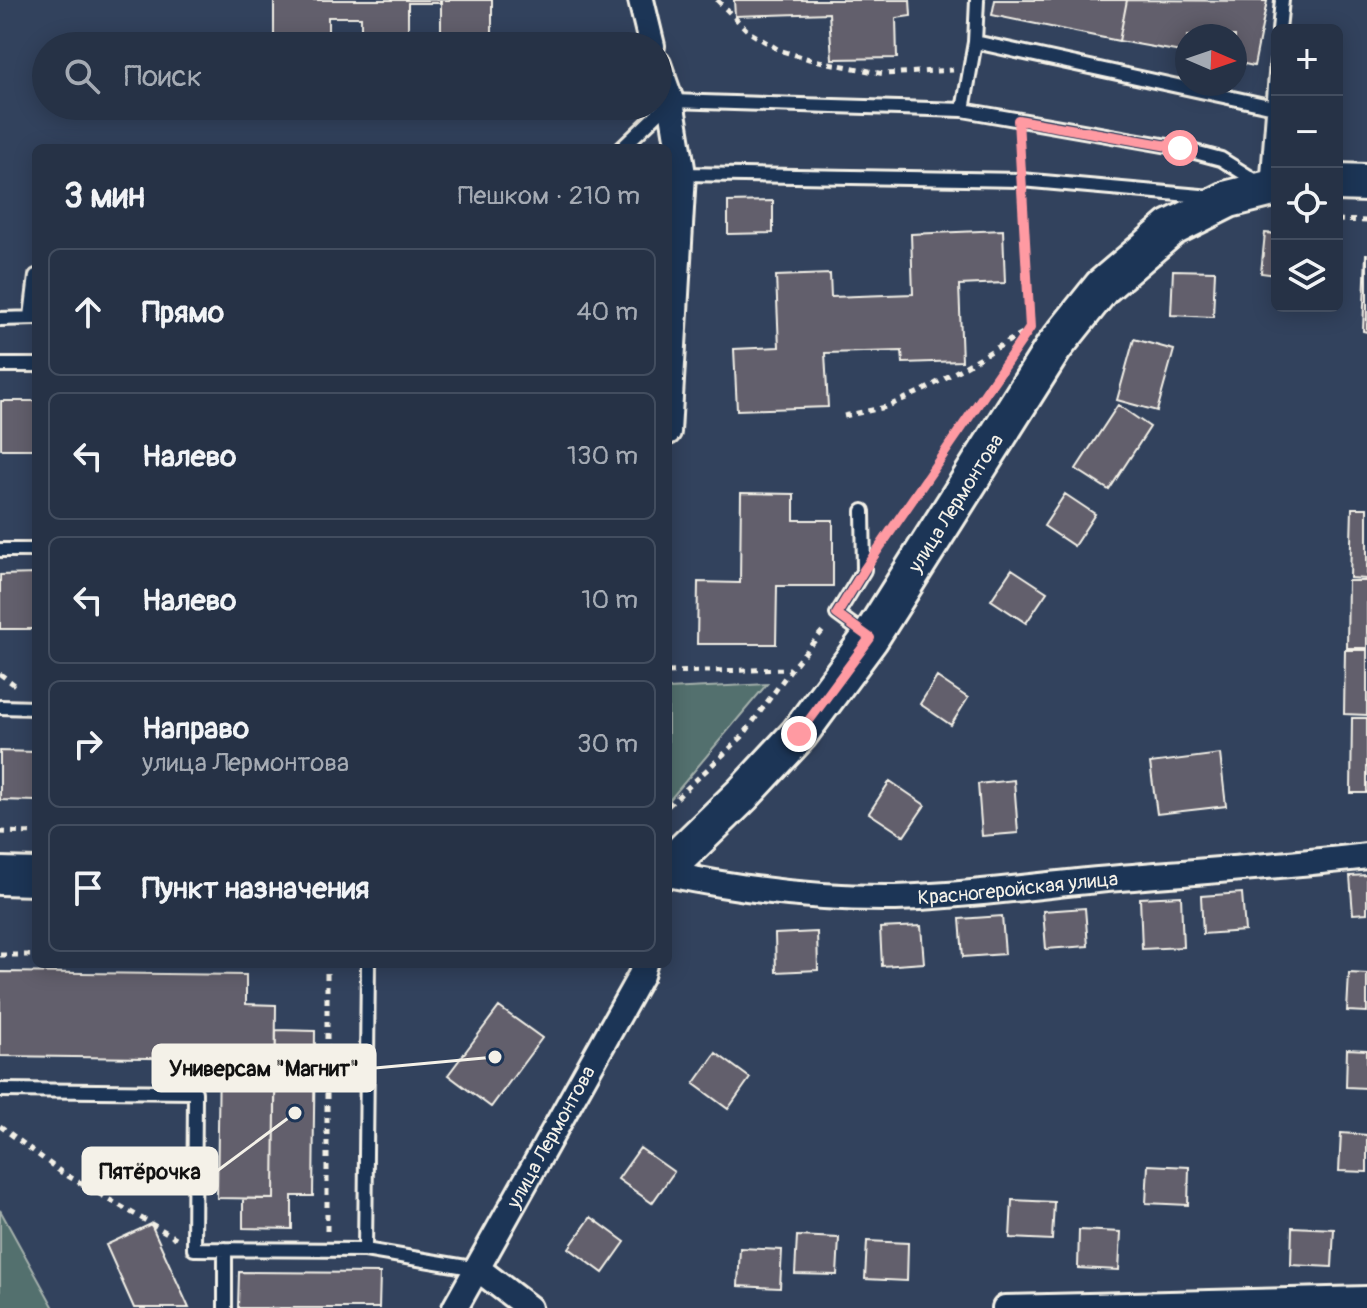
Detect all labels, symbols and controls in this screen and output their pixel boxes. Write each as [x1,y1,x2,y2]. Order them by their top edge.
north arrow [1175,24,1247,96]
map controls [1271,24,1343,312]
button: + [1271,24,1343,96]
search box [32,32,672,120]
icon: search [60,54,104,98]
text: Поиск [124,58,202,95]
button: − [1271,96,1343,168]
route start [1162,130,1198,166]
button: locate [1271,168,1343,240]
text: 3 мин [64,175,145,218]
text: Пешком · 210 m [458,180,640,212]
button: layers [1271,240,1343,312]
icon: ahead [66,290,110,334]
text: Прямо [142,294,224,331]
text: 40 m [576,296,638,328]
street label: улица Лермонтова [902,429,1009,578]
icon: left [66,434,110,478]
text: Налево [142,438,236,475]
text: 130 m [567,440,638,472]
icon: left [66,578,110,622]
text: Налево [142,582,236,619]
text: 10 m [581,584,638,616]
text: Направо [142,710,249,747]
route end [781,716,817,752]
icon: right [66,722,110,766]
text: 30 m [577,728,638,760]
text: улица Лермонтова [142,747,349,779]
icon: arrive [66,866,110,910]
street label: Красногеройская улица [917,866,1119,910]
text: Пункт назначения [142,870,369,907]
callout: Универсам "Магнит" [153,1045,375,1091]
text: Универсам "Магнит" [169,1055,359,1083]
street label: улица Лермонтова [501,1061,601,1214]
callout: Пятёрочка [83,1148,217,1194]
text: Пятёрочка [99,1158,201,1186]

